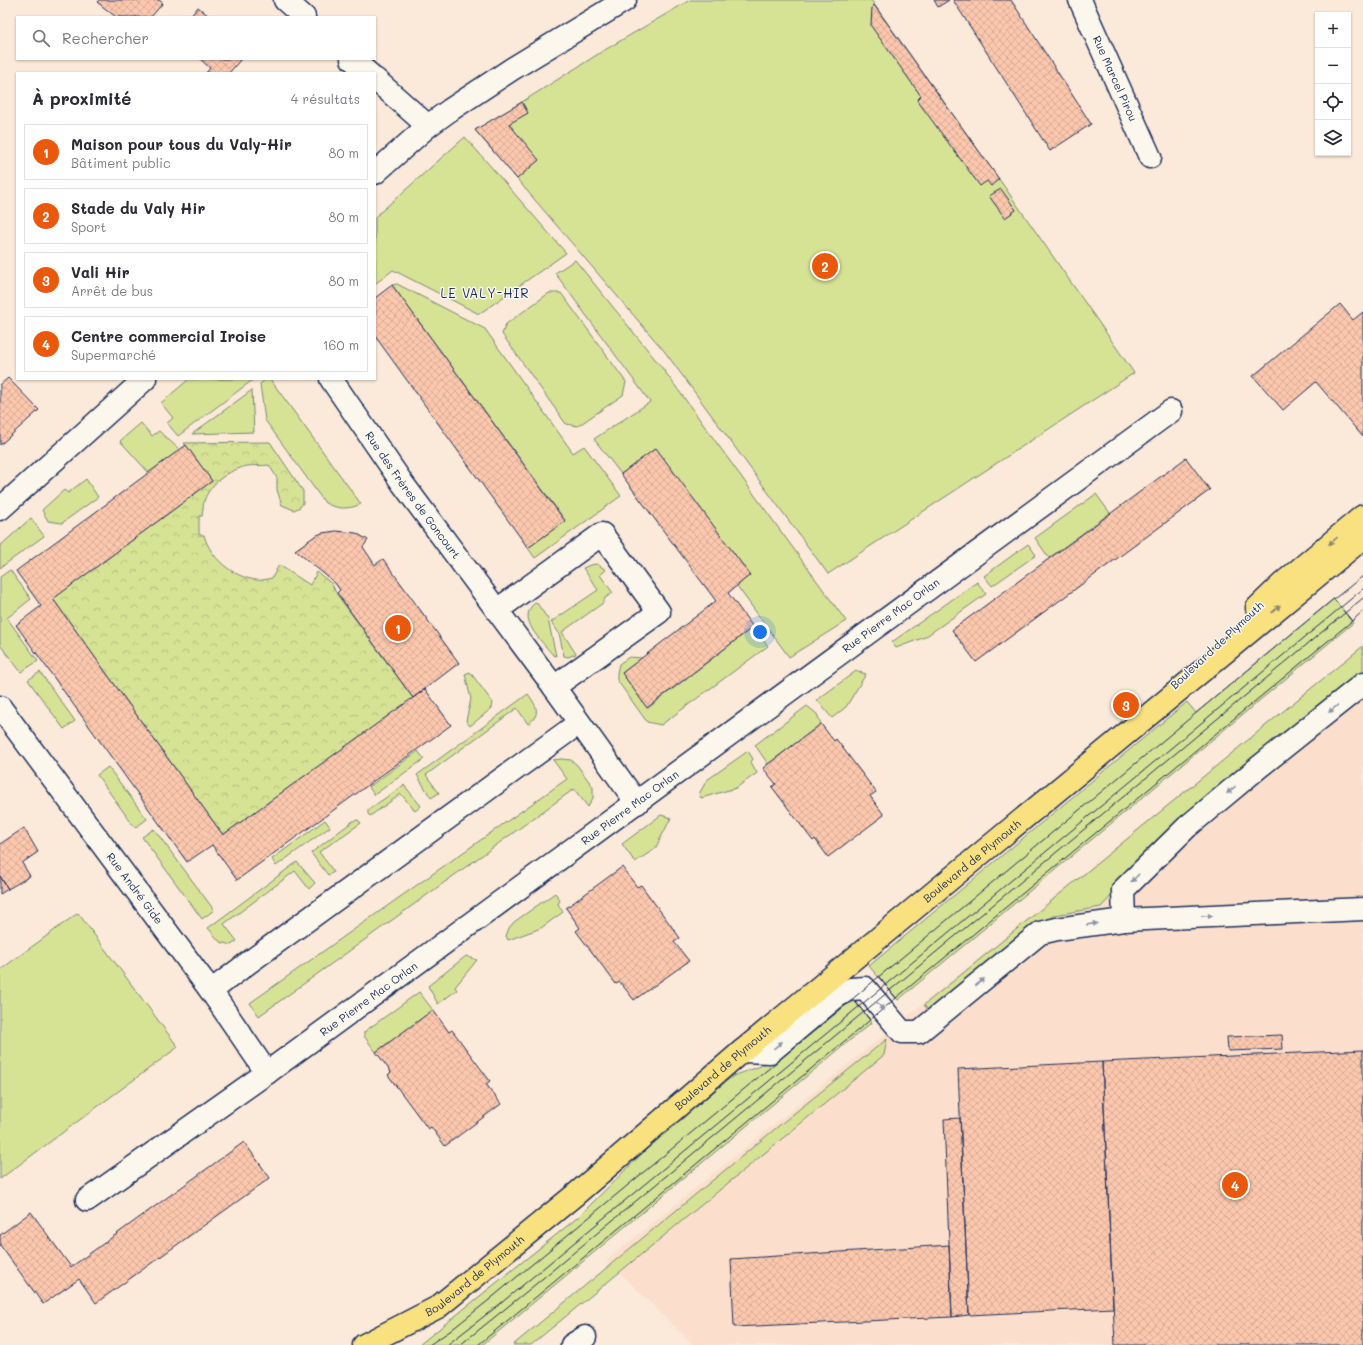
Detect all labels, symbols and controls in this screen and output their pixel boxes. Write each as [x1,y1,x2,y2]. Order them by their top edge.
map controls [1315,12,1351,156]
button: + [1315,12,1351,48]
search box [16,16,376,60]
icon: search [30,27,52,49]
text: Rechercher [62,28,149,48]
street label: Rue Marcel Pirou [1090,33,1141,124]
button: − [1315,48,1351,84]
button: locate [1315,84,1351,120]
text: À proximité [32,87,131,109]
text: 4 résultats [291,90,360,107]
button: layers [1315,120,1351,156]
text: Maison pour tous du Valy-Hir [71,134,292,154]
text: 1 [43,144,49,161]
text: 80 m [329,144,359,161]
text: Bâtiment public [71,154,171,171]
text: Stade du Valy Hir [71,198,205,218]
text: 2 [42,208,50,225]
text: 80 m [329,208,359,225]
text: Sport [71,218,106,235]
pin: 2 [812,251,838,281]
text: Vali Hir [71,262,130,282]
text: 3 [42,272,50,289]
text: 80 m [329,272,359,289]
text: Arrêt de bus [71,282,153,299]
district label: LE VALY-HIR [441,284,530,301]
text: Centre commercial Iroise [71,326,266,346]
text: 4 [42,336,50,353]
text: 160 m [323,336,359,353]
text: Supermarché [71,346,156,363]
street label: Rue des Frères de Goncourt [362,428,464,562]
one-way arrow [1328,536,1339,545]
street label: Rue Pierre Mac Orlan [839,574,942,656]
street label: Boulevard de Plymouth [1167,597,1267,692]
one-way arrow [1271,605,1282,613]
pin: 1 [385,613,411,643]
your location [750,622,770,642]
pin: 3 [1113,690,1139,720]
one-way arrow [1327,704,1338,713]
street label: Rue Pierre Mac Orlan [578,766,681,848]
one-way arrow [1226,786,1237,795]
street label: Boulevard de Plymouth [920,816,1024,905]
street label: Rue André Gide [104,849,167,927]
one-way arrow [1130,873,1140,882]
one-way arrow [1201,913,1214,919]
one-way arrow [1086,921,1098,927]
street label: Rue Pierre Mac Orlan [316,958,420,1039]
one-way arrow [975,978,986,987]
one-way arrow [876,1000,885,1011]
street label: Boulevard de Plymouth [671,1022,774,1113]
one-way arrow [773,1041,784,1050]
pin: 4 [1222,1170,1248,1200]
street label: Boulevard de Plymouth [422,1232,527,1319]

